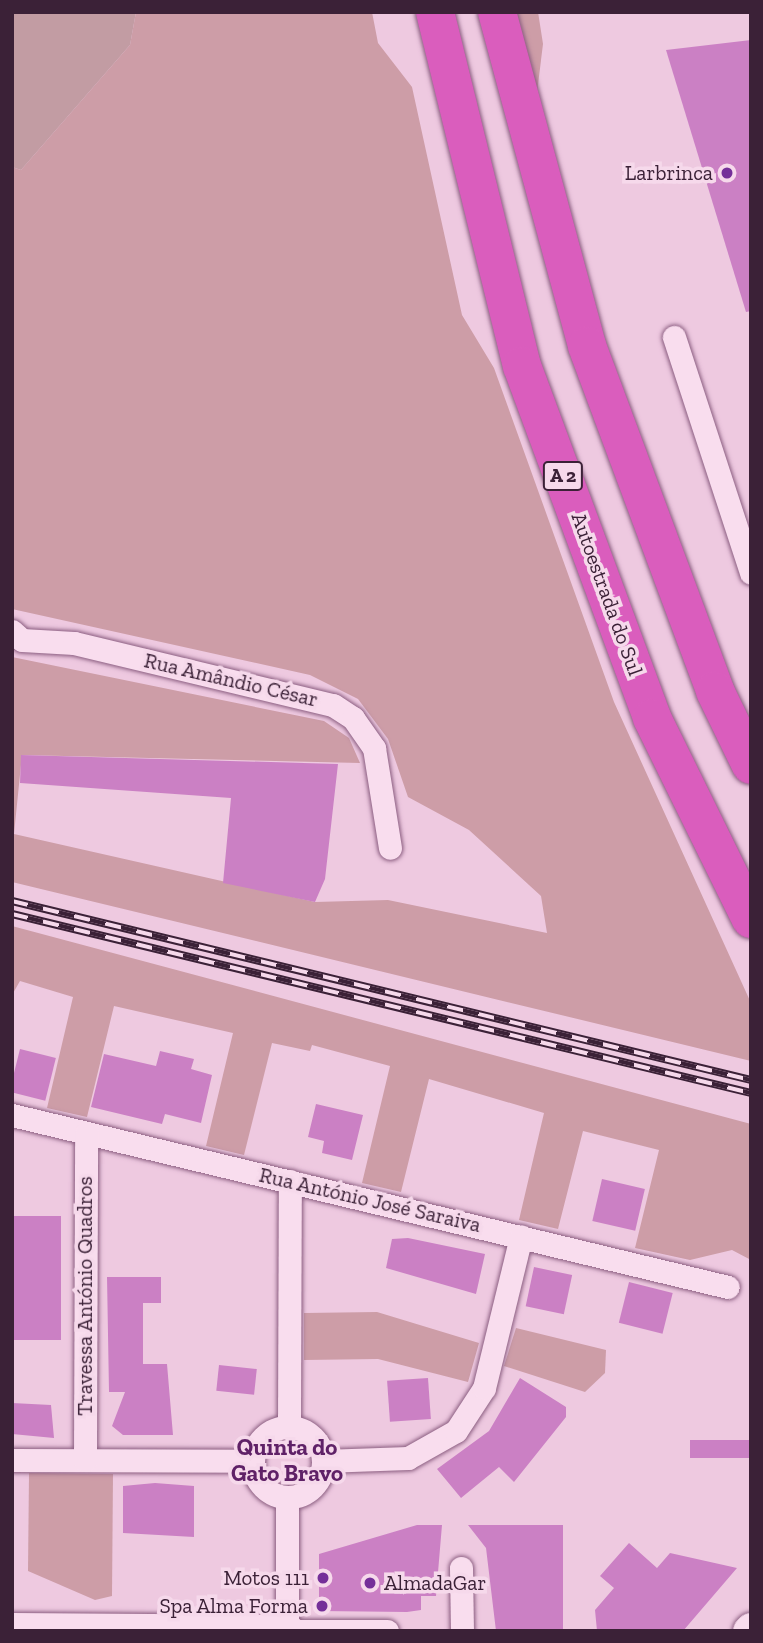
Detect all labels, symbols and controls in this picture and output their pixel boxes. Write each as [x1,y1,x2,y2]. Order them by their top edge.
place label: Larbrinca [625,160,713,186]
marker: Larbrinca [719,165,735,181]
road number: A 2 [542,461,584,491]
street label: Autoestrada do Sul [566,509,648,679]
street label: Rua Amândio César [141,648,321,712]
street label: Rua António José Saraiva [256,1162,484,1238]
street label: Travessa António Quadros [72,1176,98,1416]
district label: Quinta do Gato Bravo [231,1433,343,1487]
place label: Motos 111 [223,1565,309,1591]
marker: Motos 111 [315,1570,331,1586]
place label: AlmadaGar [384,1570,486,1596]
marker: AlmadaGar [362,1575,378,1591]
place label: Spa Alma Forma [159,1593,308,1619]
marker: Spa Alma Forma [314,1598,330,1614]

